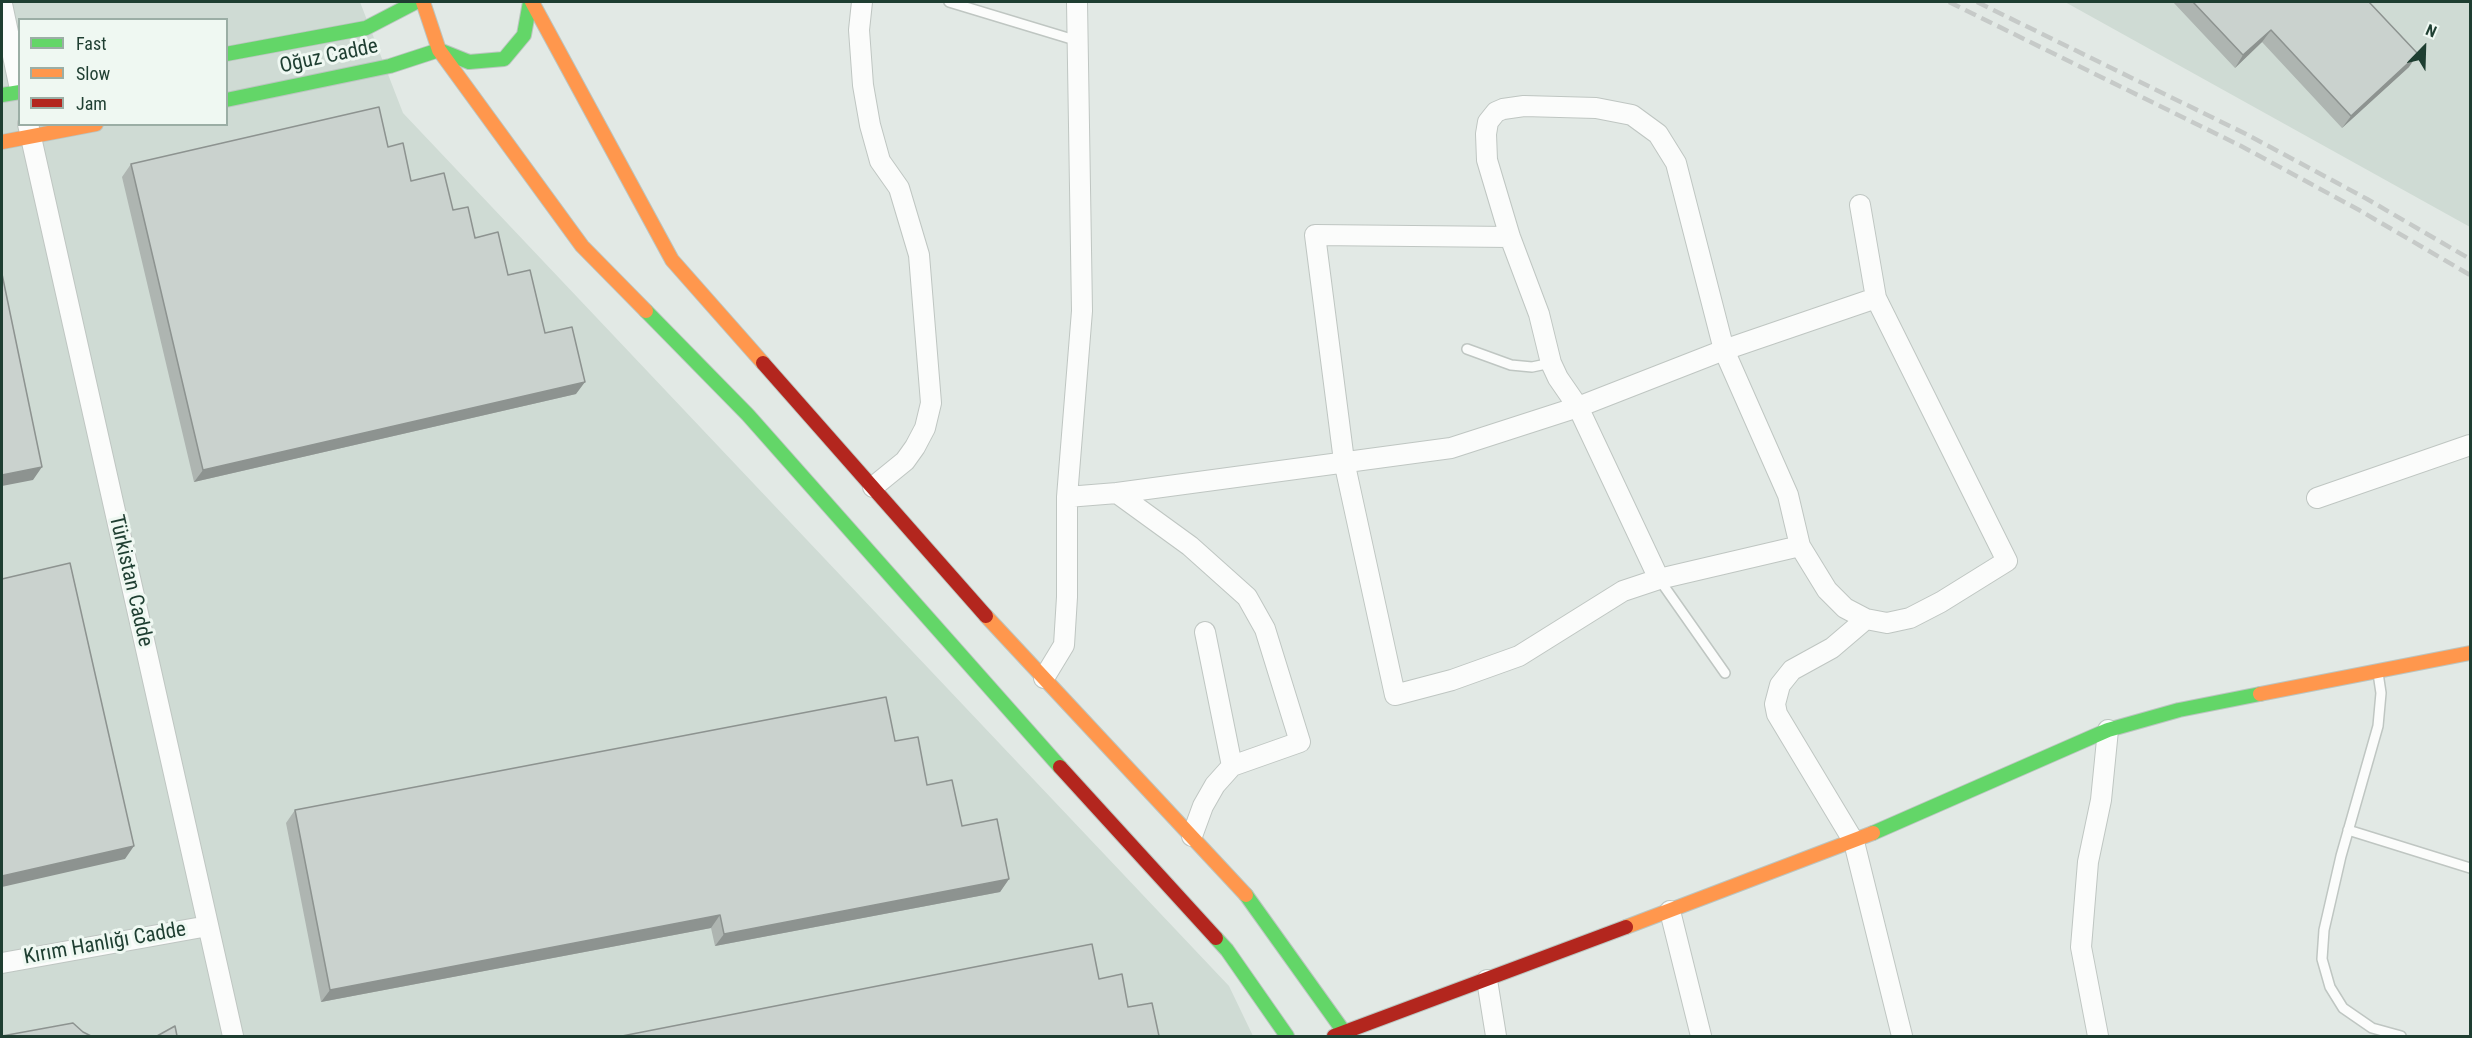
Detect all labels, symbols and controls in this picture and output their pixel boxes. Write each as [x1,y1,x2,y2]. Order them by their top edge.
legend [18,18,228,126]
north arrow [2394,18,2454,78]
text: N [2423,20,2439,42]
text: Fast [76,33,107,54]
street label: Oğuz Cadde [278,34,380,80]
text: Slow [76,63,110,84]
text: Jam [76,93,107,114]
street label: Türkistan Cadde [103,513,157,649]
street label: Kırım Hanlığı Cadde [22,917,188,971]

